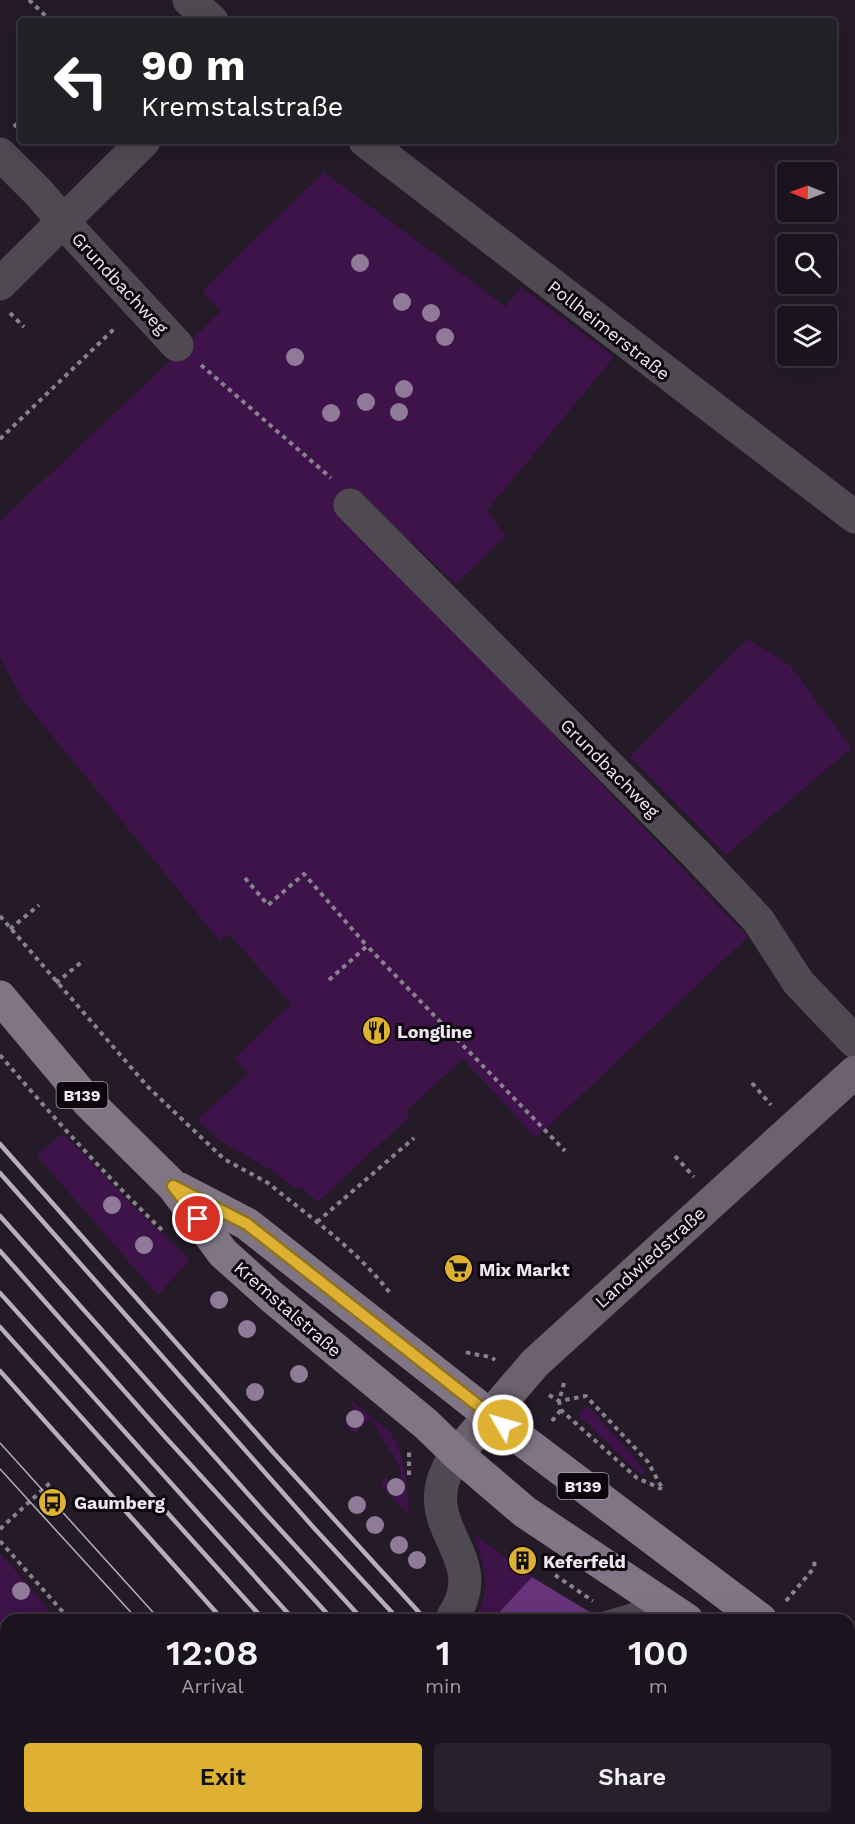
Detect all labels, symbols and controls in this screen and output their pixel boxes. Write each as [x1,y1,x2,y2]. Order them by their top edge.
text: 90 m [141,41,245,90]
icon: left [42,42,120,120]
text: Kremstalstraße [141,91,343,123]
north arrow [777,162,837,222]
map controls [777,162,837,366]
street label: Grundbachweg [68,228,173,338]
button: search [777,234,837,294]
street label: Pollheimerstraße [544,276,674,384]
button: layers [777,306,837,366]
street label: Grundbachweg [556,714,664,822]
restaurant icon: Longline [360,1015,392,1047]
place label: Longline [397,1021,472,1042]
road number: B139 [56,1082,107,1108]
pin [172,1193,223,1244]
icon: arrive [181,1202,214,1235]
street label: Landwiedstraße [591,1202,709,1312]
supermarket icon: Mix Markt [442,1253,474,1285]
street label: Kremstalstraße [230,1257,346,1361]
place label: Mix Markt [479,1259,570,1280]
position arrow [471,1393,535,1457]
road number: B139 [558,1473,608,1499]
bus stop icon: Gaumberg [37,1486,69,1518]
place label: Gaumberg [74,1492,166,1513]
building icon: Keferfeld [506,1545,538,1577]
place label: Keferfeld [543,1551,626,1572]
text: 12:08 [166,1632,259,1674]
text: 1 [436,1632,451,1674]
text: 100 [628,1632,689,1674]
text: Arrival [181,1674,244,1698]
text: min [425,1674,462,1698]
text: m [649,1674,668,1698]
button: Exit [24,1743,422,1812]
button: Share [434,1743,831,1812]

